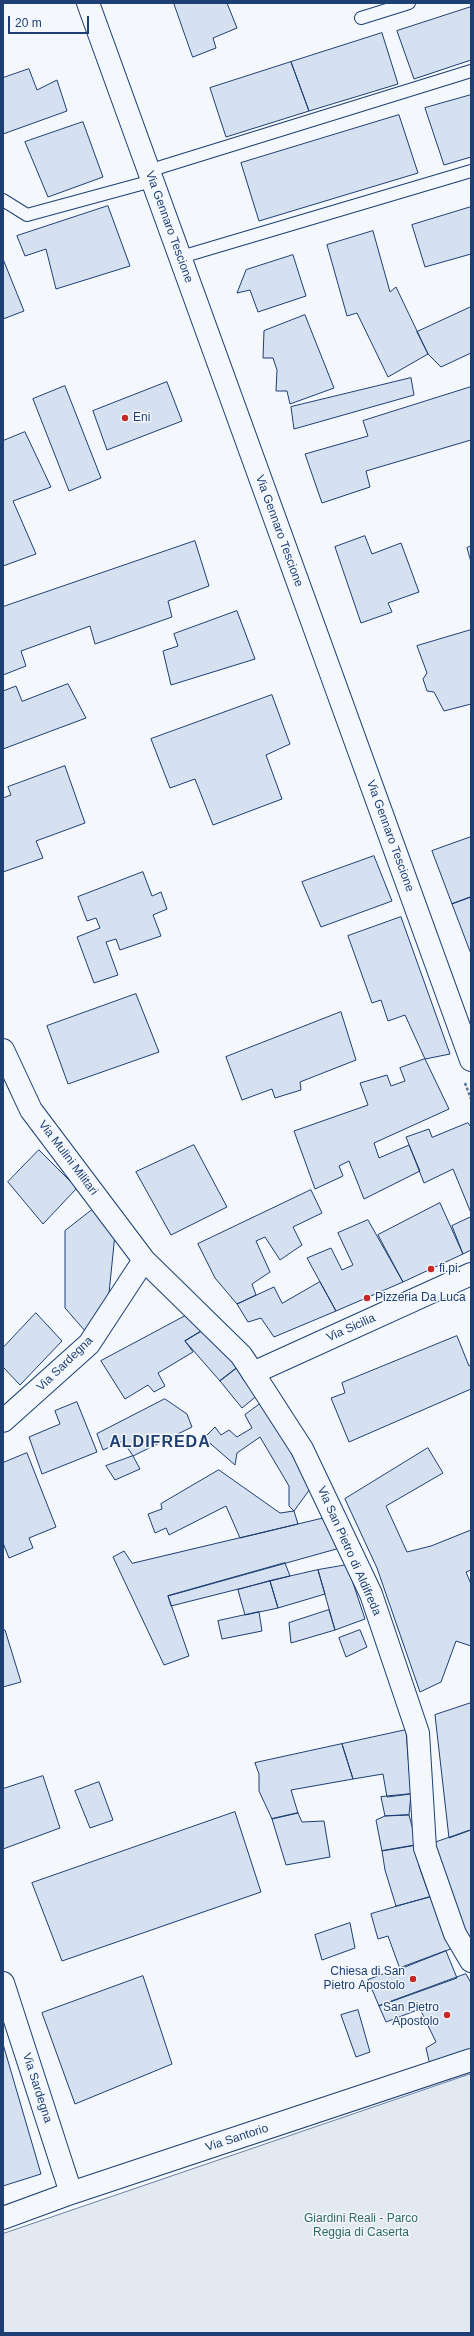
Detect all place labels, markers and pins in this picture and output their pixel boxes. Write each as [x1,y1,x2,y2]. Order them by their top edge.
place label: Eni [133,411,150,425]
marker: Eni [120,413,130,423]
place label: fi.pi. [439,1262,461,1276]
marker: fi.pi. [426,1264,436,1274]
place label: Pizzeria Da Luca [375,1291,466,1305]
marker: Pizzeria Da Luca [362,1293,372,1303]
place label: Chiesa di San Pietro Apostolo [324,1965,405,1993]
marker: Chiesa di San Pietro Apostolo [408,1974,418,1984]
place label: San Pietro Apostolo [383,2001,439,2029]
marker: San Pietro Apostolo [442,2010,452,2020]

